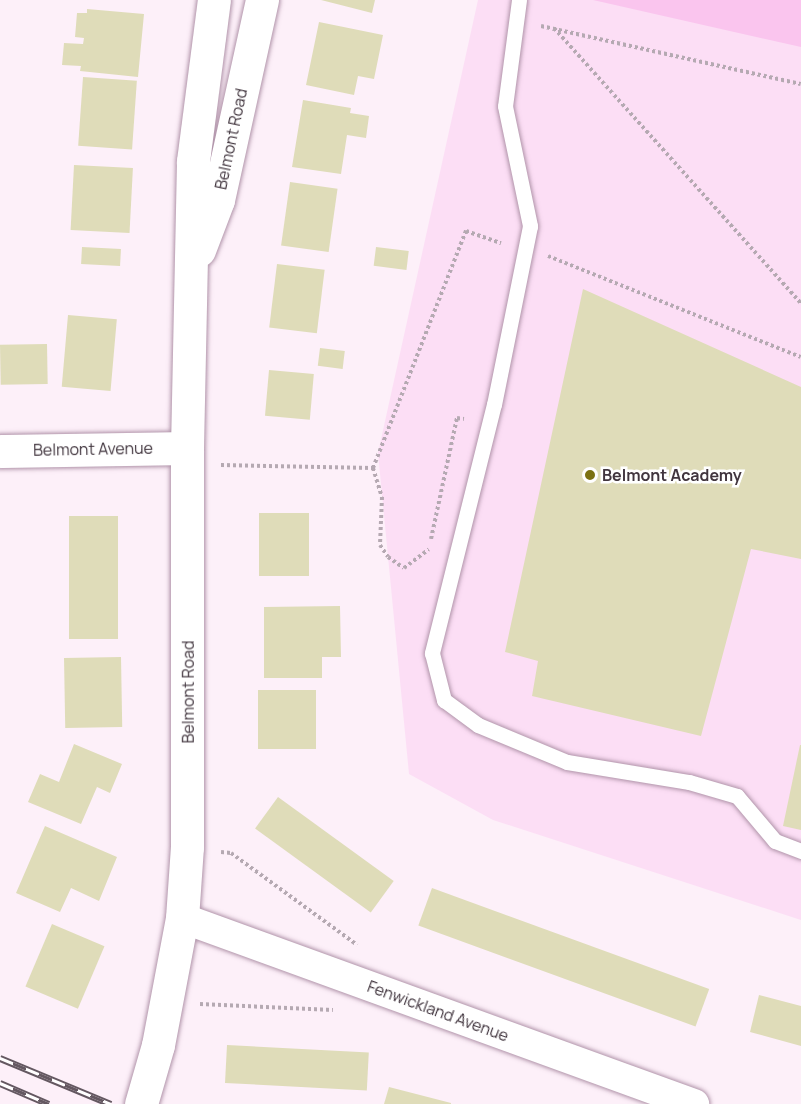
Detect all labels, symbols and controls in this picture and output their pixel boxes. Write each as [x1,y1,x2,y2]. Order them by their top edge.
street label: Belmont Road [211,87,251,191]
street label: Belmont Avenue [33,438,153,460]
place label: Belmont Academy [602,465,742,485]
marker: Belmont Academy [583,468,597,482]
street label: Belmont Road [178,641,198,743]
street label: Fenwickland Avenue [365,977,511,1045]

